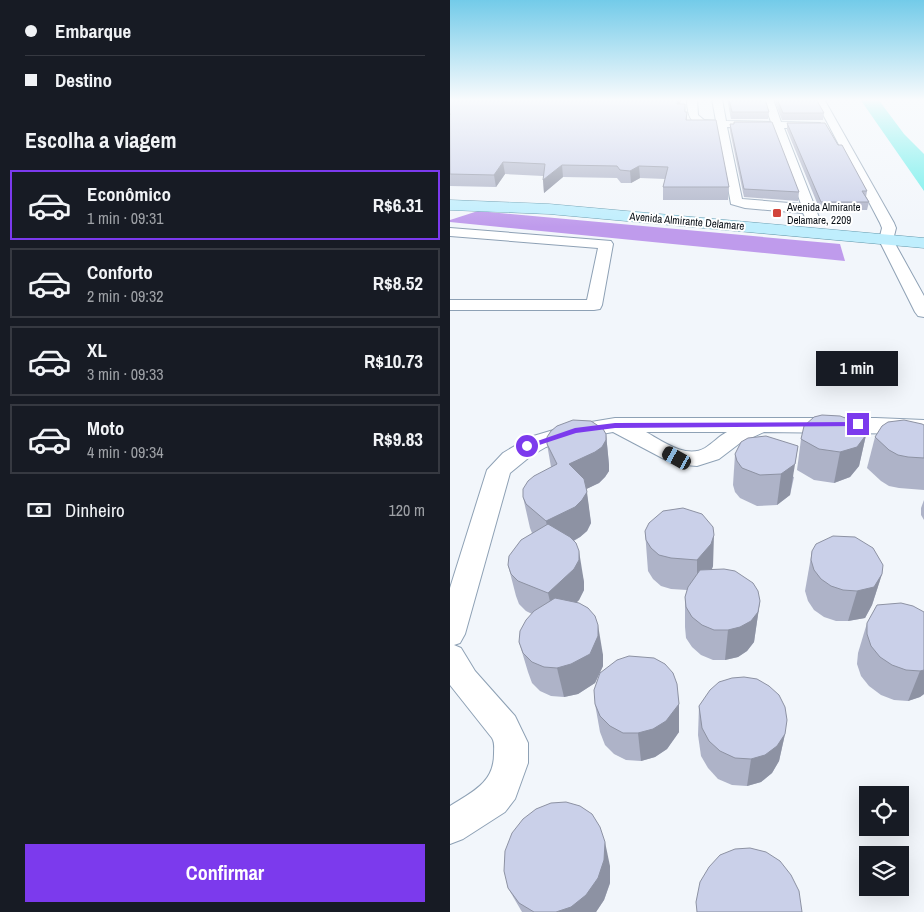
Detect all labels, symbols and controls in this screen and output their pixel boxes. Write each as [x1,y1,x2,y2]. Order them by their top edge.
text: Embarque [55,18,131,44]
text: Destino [55,67,112,93]
text: Escolha a viagem [25,125,176,155]
text: Econômico [87,181,171,207]
icon: car [27,183,72,228]
text: R$6.31 [373,192,423,218]
place label: Avenida Almirante Delamare, 2209 [786,200,861,227]
text: 1 min · 09:31 [87,207,164,229]
marker: Avenida Almirante Delamare, 2209 [771,207,783,219]
street label: Avenida Almirante Delamare [628,209,745,233]
text: Conforto [87,259,153,285]
icon: car [27,261,72,306]
text: R$8.52 [373,270,423,296]
text: 2 min · 09:32 [87,285,164,307]
text: XL [87,337,107,363]
icon: car [27,339,72,384]
text: R$10.73 [364,348,423,374]
callout: 1 min [817,352,899,386]
text: 1 min [840,357,874,379]
text: 3 min · 09:33 [87,363,164,385]
route end [847,413,869,435]
text: Moto [87,415,124,441]
icon: car [27,417,72,462]
text: R$9.83 [373,426,423,452]
route start [516,435,538,457]
text: 4 min · 09:34 [87,441,164,463]
car [660,444,693,472]
icon: cash [25,496,53,524]
text: Dinheiro [65,497,125,523]
text: 120 m [389,499,425,521]
map controls [859,786,909,896]
button: locate [859,786,909,836]
button: Confirmar [25,844,425,902]
button: layers [859,846,909,896]

